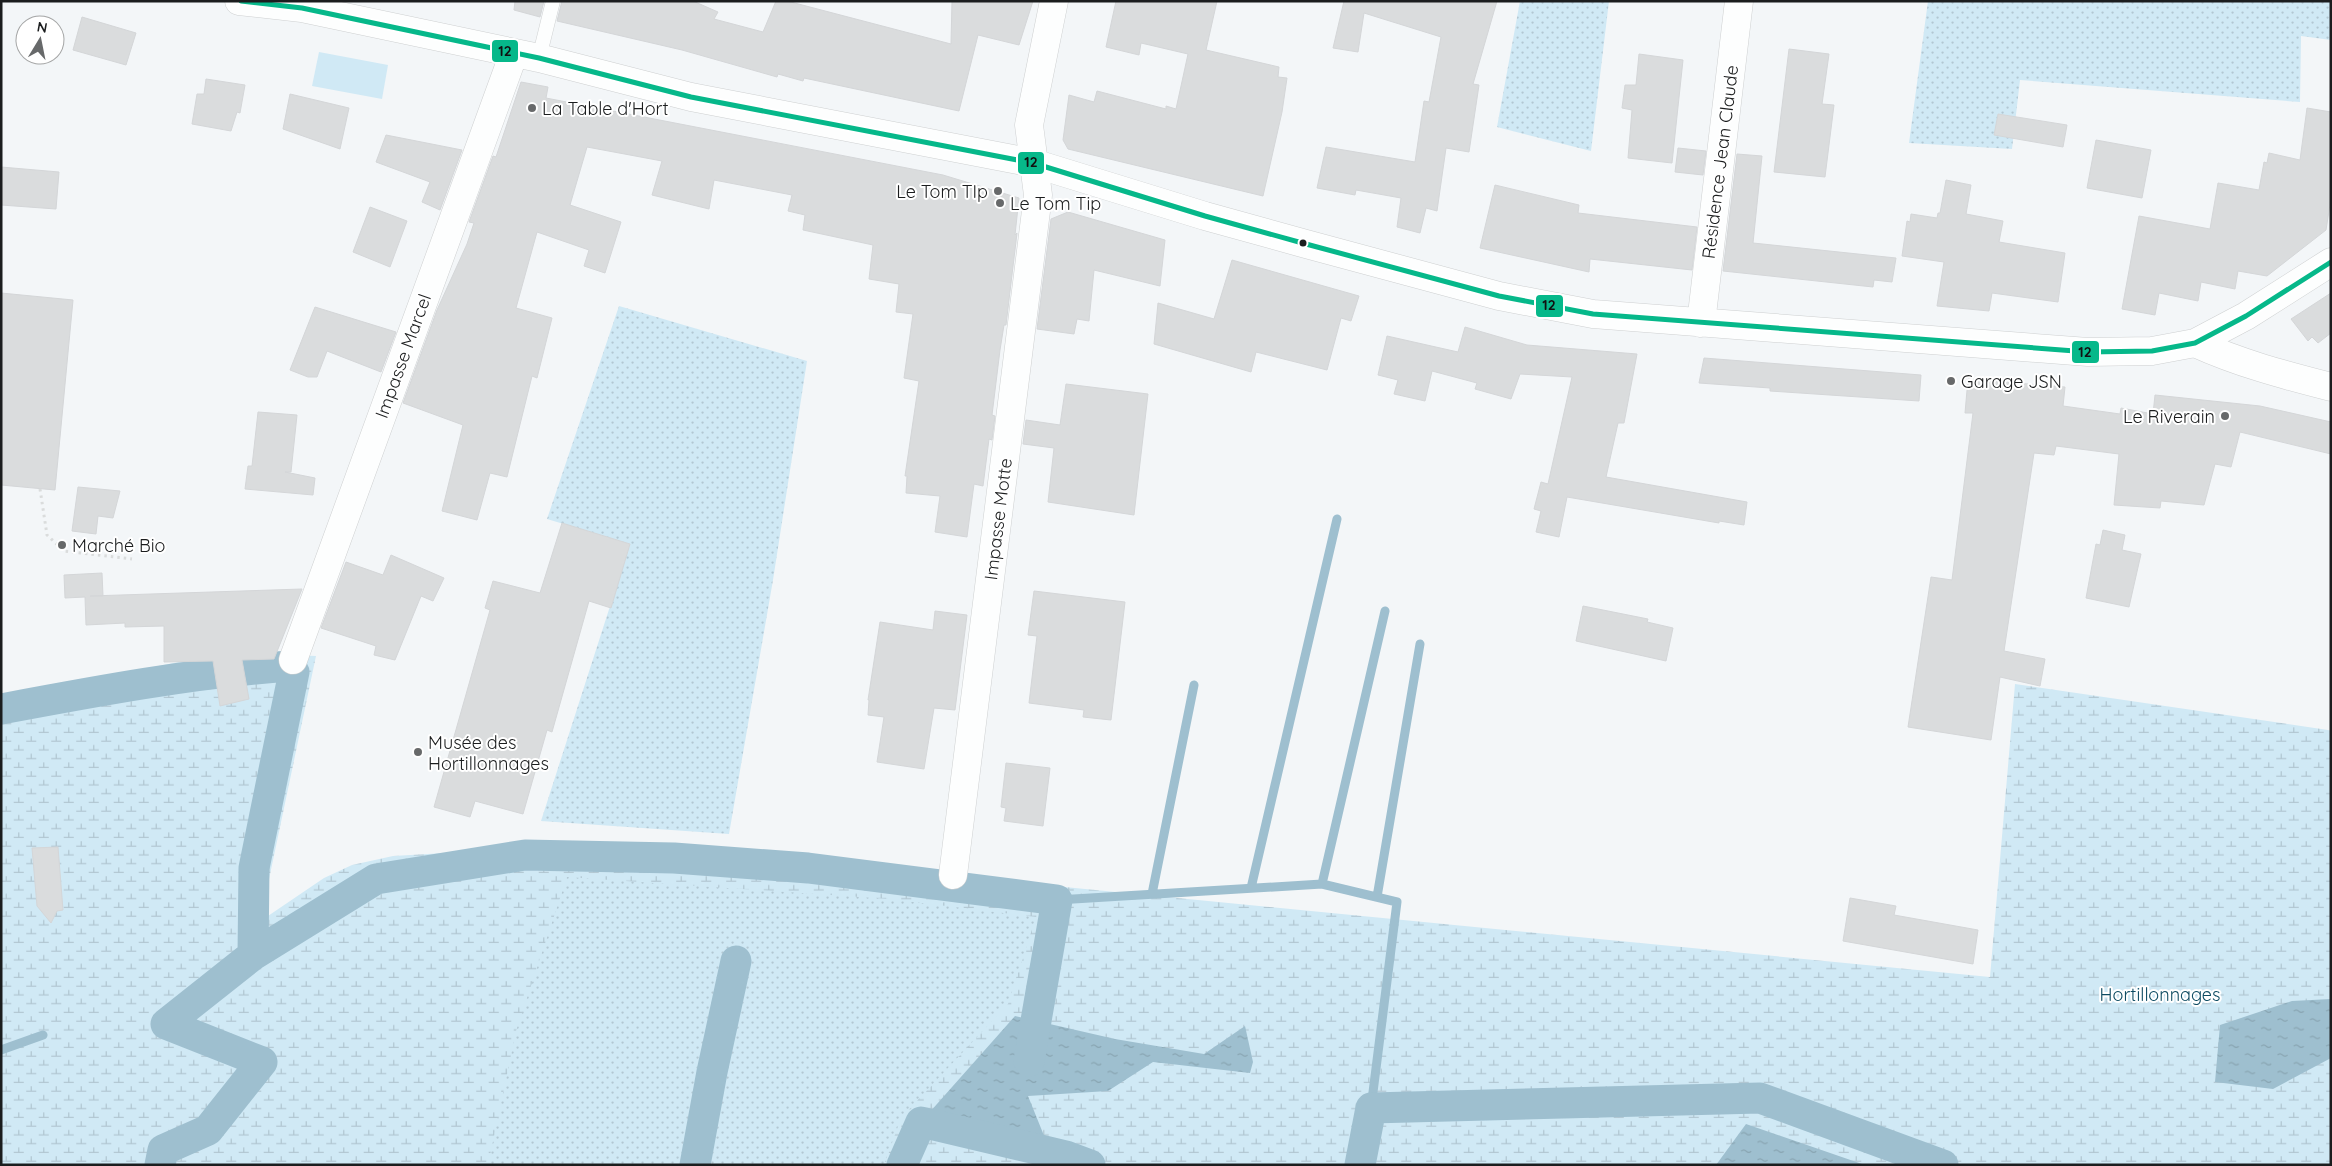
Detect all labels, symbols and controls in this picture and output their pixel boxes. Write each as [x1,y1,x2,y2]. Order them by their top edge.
north arrow [15,15,65,65]
text: N [36,17,49,37]
line badge: 12 [491,39,519,63]
text: 12 [498,42,512,60]
street label: Résidence Jean Claude [1697,64,1743,260]
place label: La Table d'Hort [542,97,669,120]
marker: La Table d'Hort [526,102,538,114]
line badge: 12 [1017,151,1045,175]
text: 12 [1024,153,1038,171]
place label: Le Tom TIp [896,180,988,203]
marker: Le Tom TIp [992,185,1004,197]
place label: Le Tom Tip [1010,192,1101,215]
marker: Le Tom Tip [994,197,1006,209]
unlabelled marker [1298,238,1308,248]
street label: Impasse Marcel [370,291,436,421]
line badge: 12 [1535,294,1564,318]
text: 12 [1542,296,1556,314]
line badge: 12 [2071,340,2100,364]
text: 12 [2078,343,2092,361]
place label: Garage JSN [1961,370,2062,393]
marker: Garage JSN [1945,375,1957,387]
place label: Le Riverain [2123,405,2215,428]
marker: Le Riverain [2219,410,2231,422]
street label: Impasse Motte [979,457,1017,581]
place label: Marché Bio [72,534,165,557]
marker: Marché Bio [56,539,68,551]
place label: Musée des Hortillonnages [428,731,549,775]
marker: Musée des Hortillonnages [412,746,424,758]
park label: Hortillonnages [2100,983,2220,1006]

